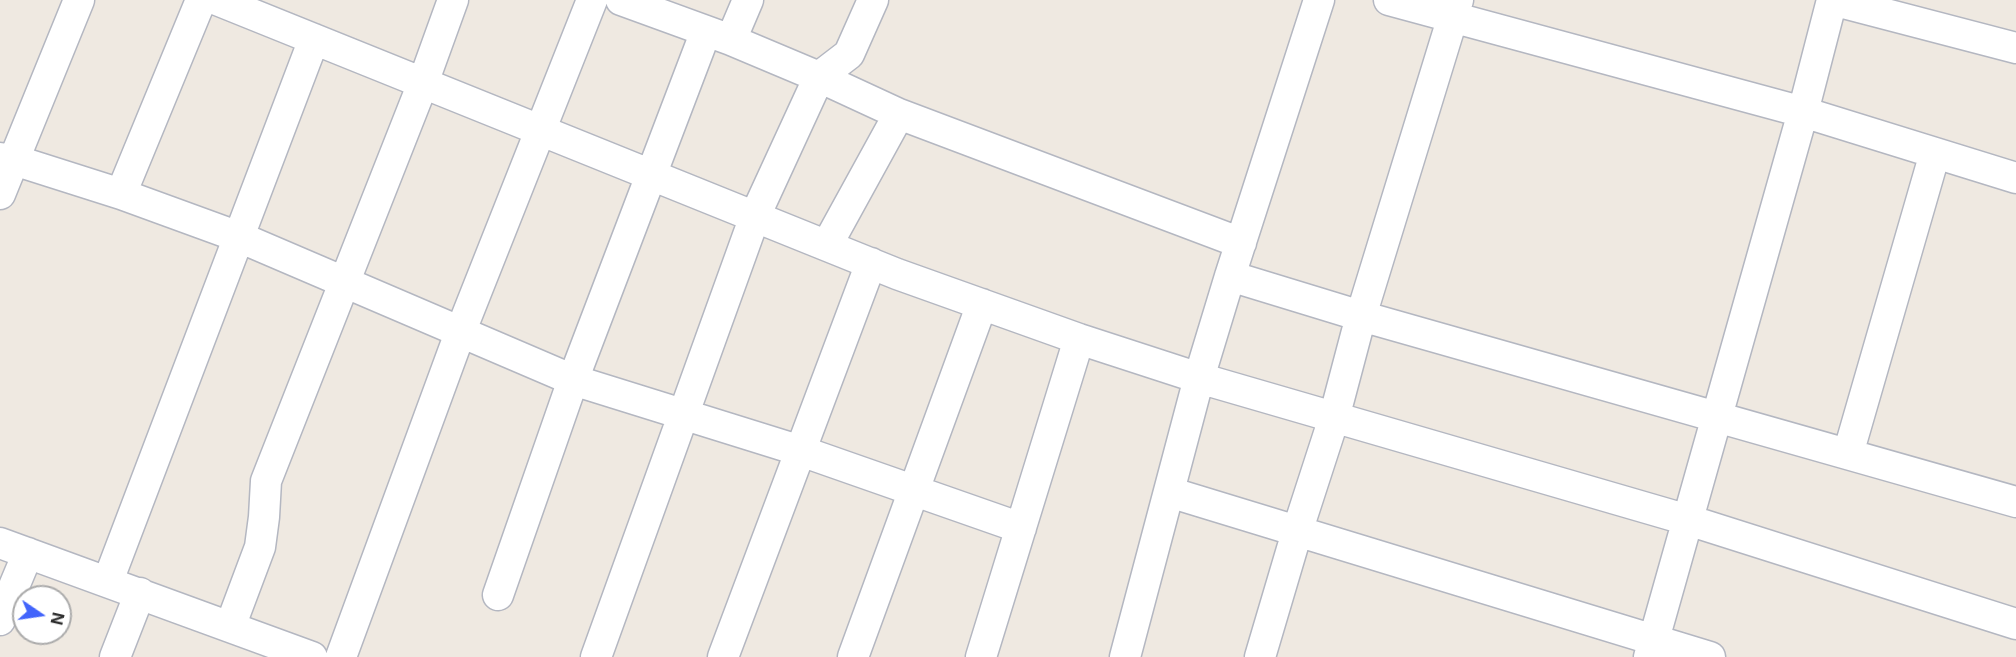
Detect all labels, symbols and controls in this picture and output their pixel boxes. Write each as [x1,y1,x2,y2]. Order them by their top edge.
north arrow [12,585,72,645]
text: N [46,610,69,627]

